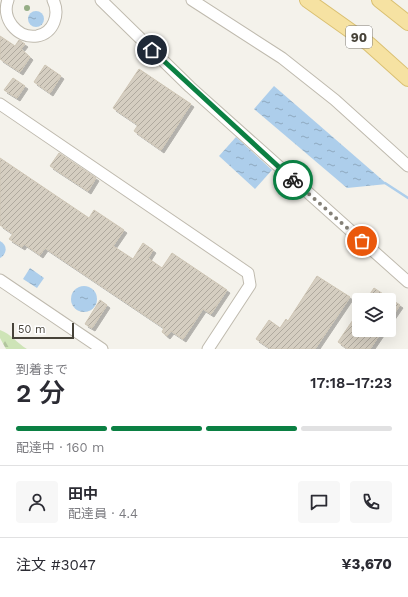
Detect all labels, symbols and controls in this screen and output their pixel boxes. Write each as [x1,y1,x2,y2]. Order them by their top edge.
road number: 90 [346,26,372,48]
pin [135,33,169,67]
icon: home [141,39,163,61]
courier [273,160,313,200]
icon: bike [282,169,304,191]
pin [345,224,379,258]
icon: bag [351,230,373,252]
map controls [352,293,396,337]
button: layers [352,293,396,337]
scale bar [12,321,74,340]
text: 50 m [18,323,45,336]
text: 到着まで [16,362,68,377]
text: 17:18–17:23 [310,374,392,392]
text: 2 分 [16,378,65,408]
text: 配達中 · 160 m [16,440,104,455]
button: person [16,481,58,523]
button: chat [298,481,340,523]
button: phone [350,481,392,523]
text: 田中 [68,485,98,503]
text: 配達員 · 4.4 [68,506,138,521]
text: ¥3,670 [342,555,392,573]
text: 注文 #3047 [16,556,96,574]

